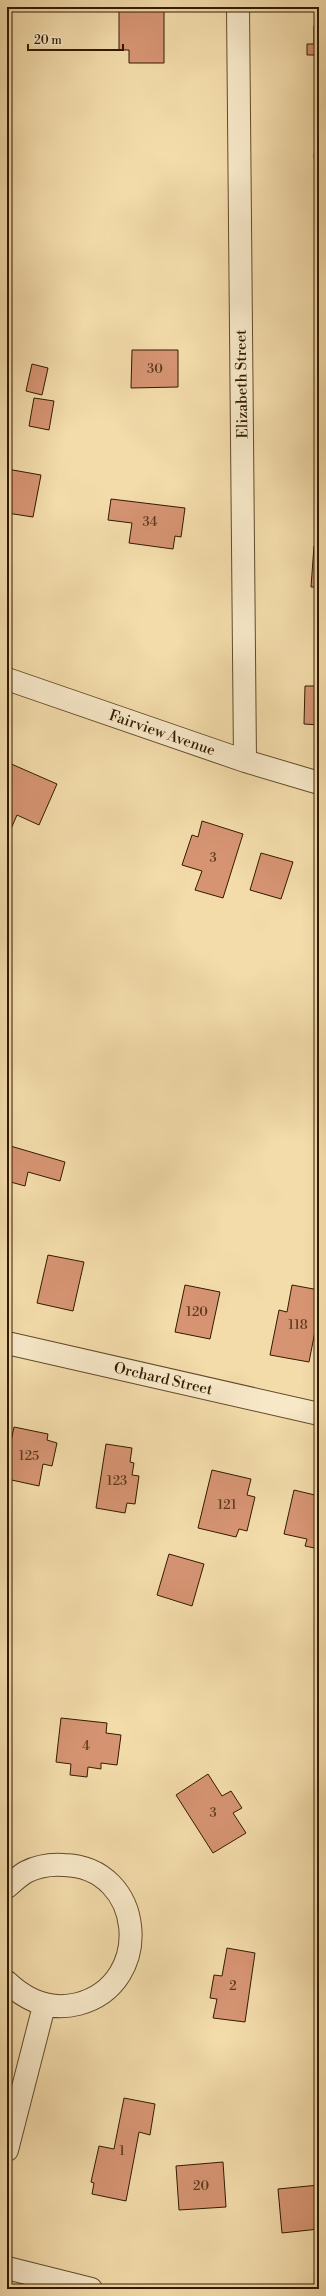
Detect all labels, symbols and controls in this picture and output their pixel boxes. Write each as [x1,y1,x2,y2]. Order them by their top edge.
scale bar [28,26,123,52]
text: 20 m [34,33,62,48]
street label: Elizabeth Street [232,329,252,439]
house number: 30 [147,361,163,377]
house number: 34 [142,514,158,530]
street label: Fairview Avenue [106,706,218,760]
house number: 3 [209,850,217,866]
house number: 120 [186,1304,208,1320]
house number: 118 [288,1317,308,1333]
street label: Orchard Street [112,1358,215,1400]
house number: 125 [19,1448,39,1464]
house number: 123 [107,1473,127,1489]
house number: 121 [217,1497,237,1513]
house number: 4 [82,1738,90,1754]
house number: 3 [209,1805,217,1821]
house number: 2 [229,1978,237,1994]
house number: 1 [119,2143,125,2159]
house number: 20 [193,2178,209,2194]

